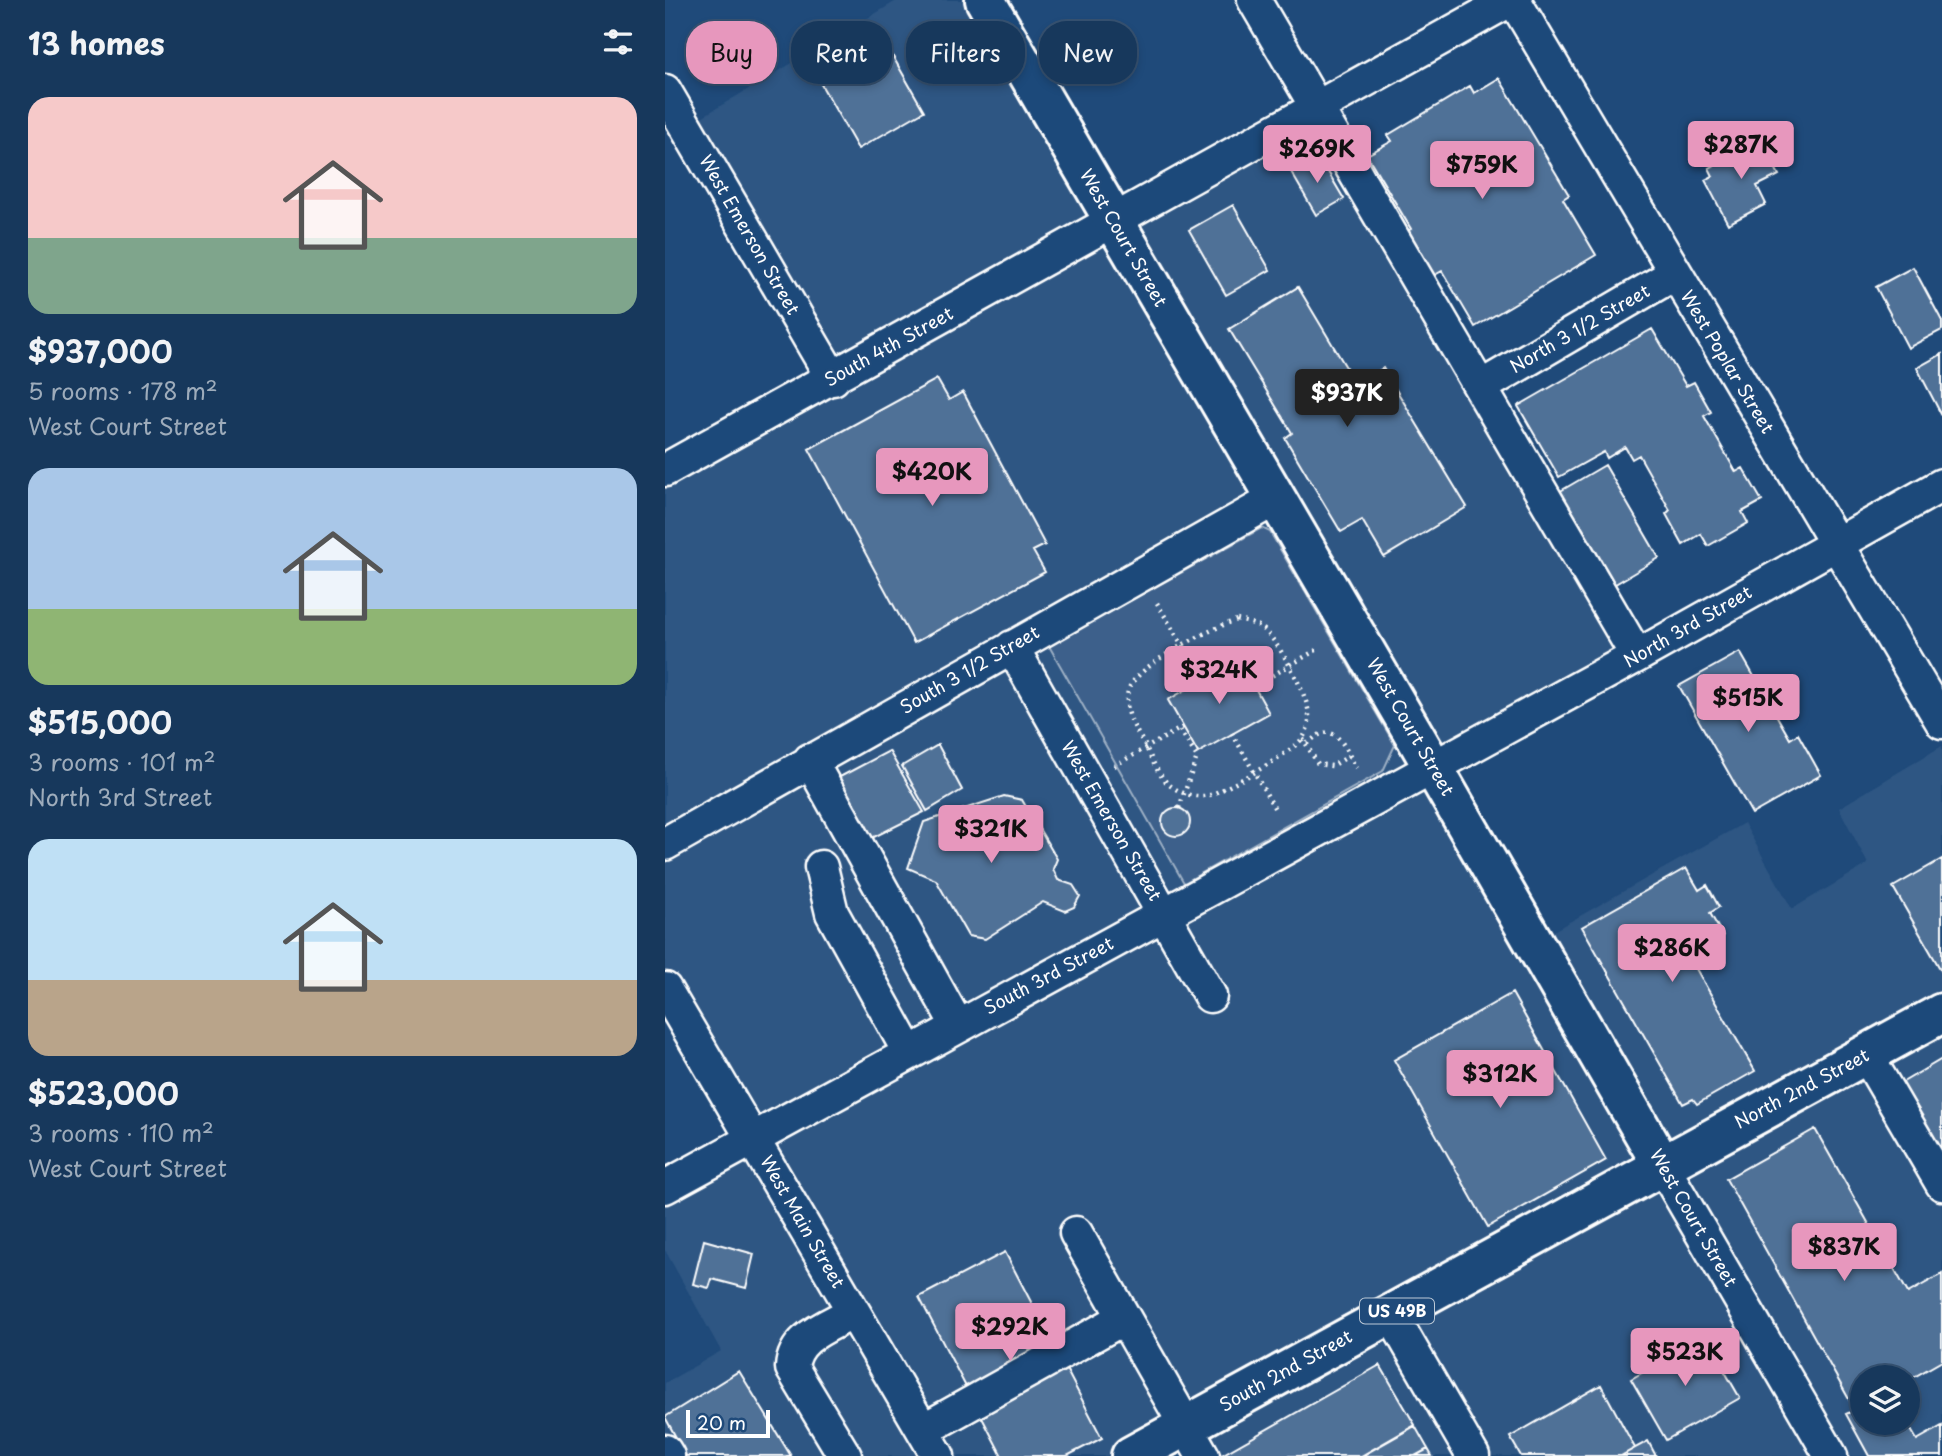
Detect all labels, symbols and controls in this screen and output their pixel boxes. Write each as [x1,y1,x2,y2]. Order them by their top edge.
text: 13 homes [28,20,165,65]
chip: Buy [686,21,777,84]
chip: Rent [791,21,892,84]
chip: Filters [906,21,1025,84]
chip: New [1039,21,1137,84]
icon: filters [599,23,637,61]
pin: $287K [1692,122,1790,181]
pin: $269K [1268,125,1366,185]
text: $287K [1704,126,1778,161]
text: $269K [1279,130,1355,165]
icon: home [270,142,396,268]
pin: $759K [1433,142,1531,201]
text: $759K [1446,146,1518,181]
street label: West Emerson Street [693,149,807,319]
street label: West Court Street [1074,163,1175,311]
street label: North 3 1/2 Street [1504,277,1654,379]
street label: West Poplar Street [1675,284,1782,438]
street label: South 4th Street [819,299,958,392]
text: $937,000 [28,328,173,373]
pin: $937K [1298,370,1396,429]
text: 5 rooms · 178 m² [28,373,218,408]
text: $937K [1311,374,1383,409]
text: West Court Street [28,408,227,443]
pin: $420K [883,448,981,508]
text: $420K [892,453,972,488]
icon: home [270,513,396,639]
street label: North 3rd Street [1618,578,1756,673]
street label: South 3 1/2 Street [895,618,1044,720]
pin: $324K [1170,646,1268,706]
text: $324K [1180,651,1258,686]
street label: West Court Street [1361,652,1462,800]
pin: $515K [1699,674,1797,734]
text: $515K [1713,679,1783,714]
text: $515,000 [28,699,172,744]
street label: West Emerson Street [1055,735,1169,905]
text: 3 rooms · 101 m² [28,744,216,779]
text: North 3rd Street [28,779,212,814]
pin: $321K [942,806,1040,865]
text: $321K [954,810,1028,845]
icon: home [270,884,396,1010]
pin: $286K [1623,925,1721,984]
street label: South 3rd Street [979,929,1118,1020]
text: $286K [1634,929,1710,964]
street label: North 2nd Street [1729,1041,1873,1135]
pin: $312K [1451,1050,1549,1110]
text: $312K [1463,1055,1537,1090]
text: $523,000 [28,1070,179,1115]
text: 3 rooms · 110 m² [28,1115,214,1150]
street label: West Court Street [1644,1143,1745,1291]
text: West Court Street [28,1150,227,1185]
street label: West Main Street [754,1150,852,1293]
pin: $837K [1795,1224,1893,1283]
text: $837K [1808,1228,1880,1263]
road number: US 49B [1360,1298,1434,1324]
pin: $292K [961,1304,1059,1363]
text: $292K [971,1308,1049,1343]
street label: South 2nd Street [1214,1322,1357,1417]
pin: $523K [1636,1328,1734,1388]
text: $523K [1647,1333,1723,1368]
map controls [1850,1365,1920,1435]
button: layers [1850,1365,1920,1435]
scale bar [686,1407,770,1439]
text: 20 m [697,1408,746,1436]

